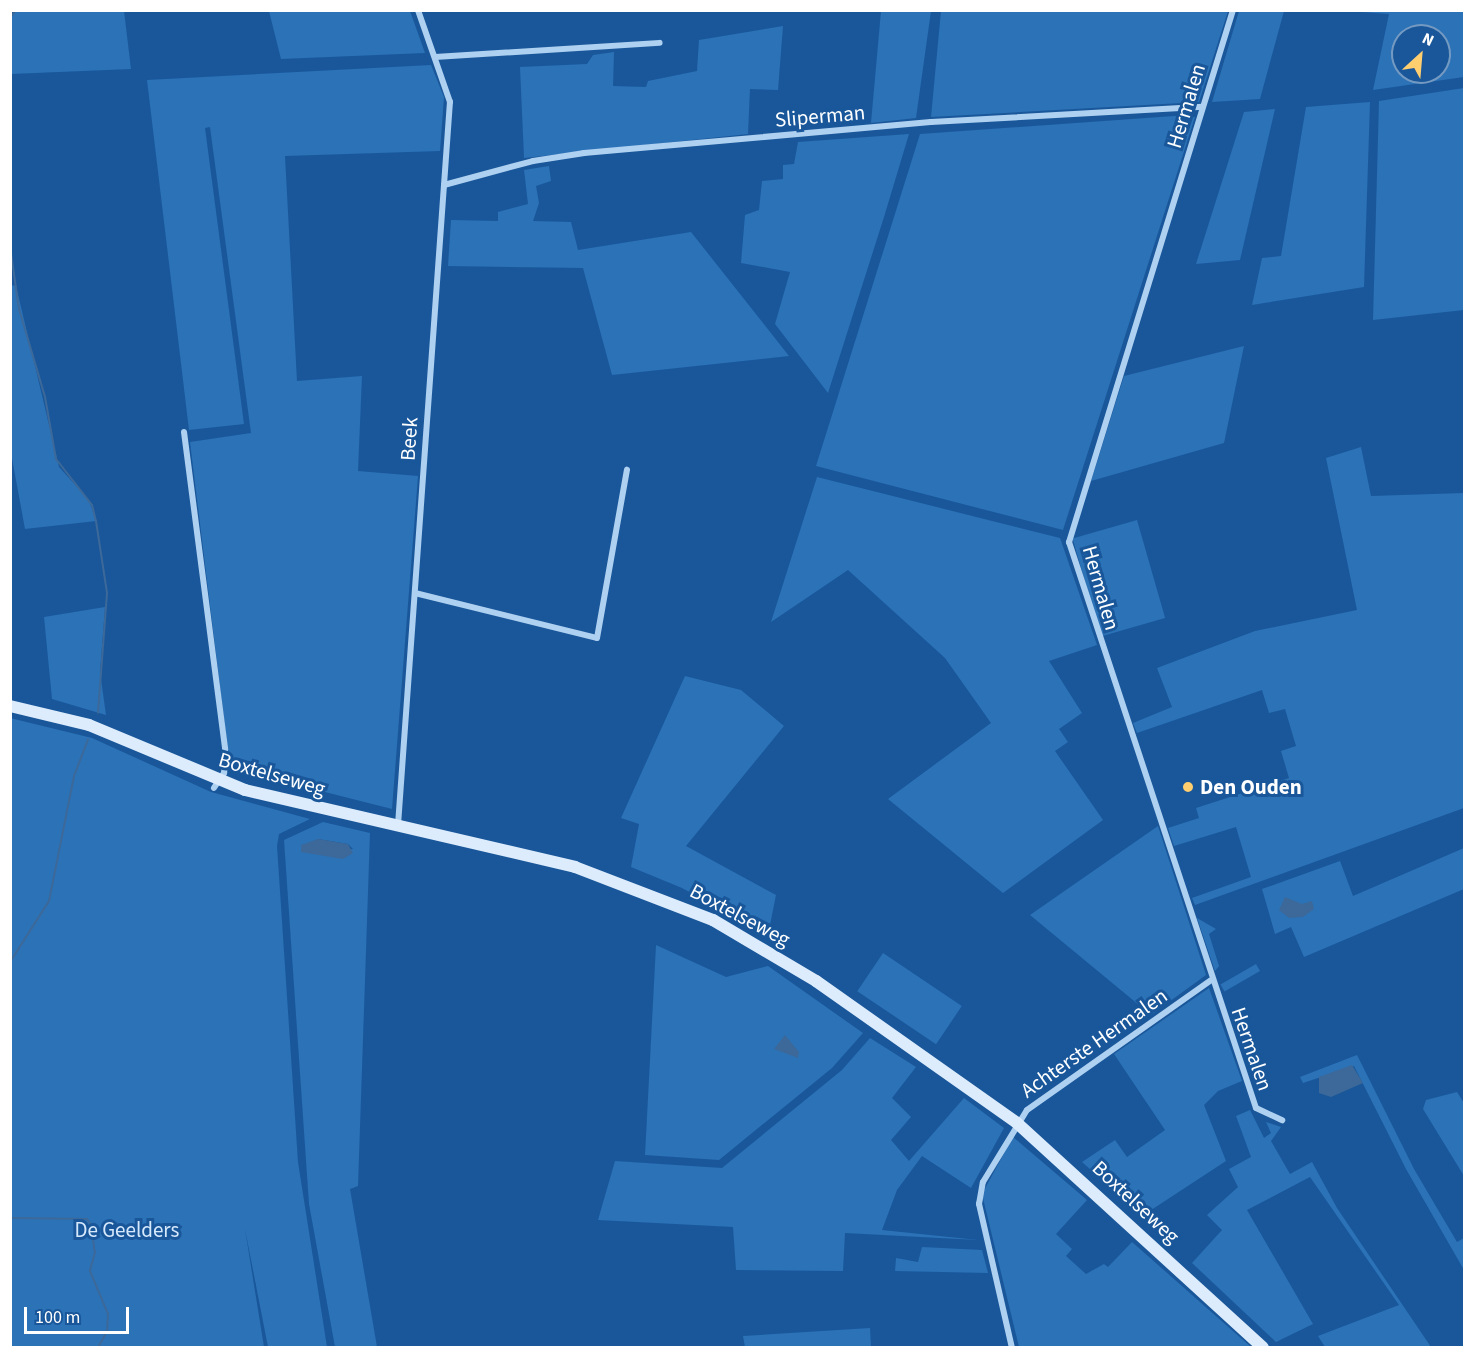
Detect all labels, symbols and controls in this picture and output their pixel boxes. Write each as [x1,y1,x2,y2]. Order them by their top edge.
north arrow [1391,24,1451,84]
text: N [1418,27,1438,52]
street label: Hermalen [1161,61,1211,151]
street label: Sliperman [774,100,866,132]
street label: Beek [395,416,423,462]
street label: Hermalen [1077,543,1125,633]
street label: Boxtelseweg [216,747,328,801]
place label: Den Ouden [1200,774,1302,800]
marker: Den Ouden [1181,780,1195,794]
street label: Boxtelseweg [686,878,794,952]
street label: Achterste Hermalen [1016,983,1172,1103]
street label: Hermalen [1226,1004,1278,1094]
street label: Boxtelseweg [1087,1155,1185,1249]
park label: De Geelders [75,1217,179,1243]
scale bar [27,1295,132,1333]
text: 100 m [35,1305,80,1330]

